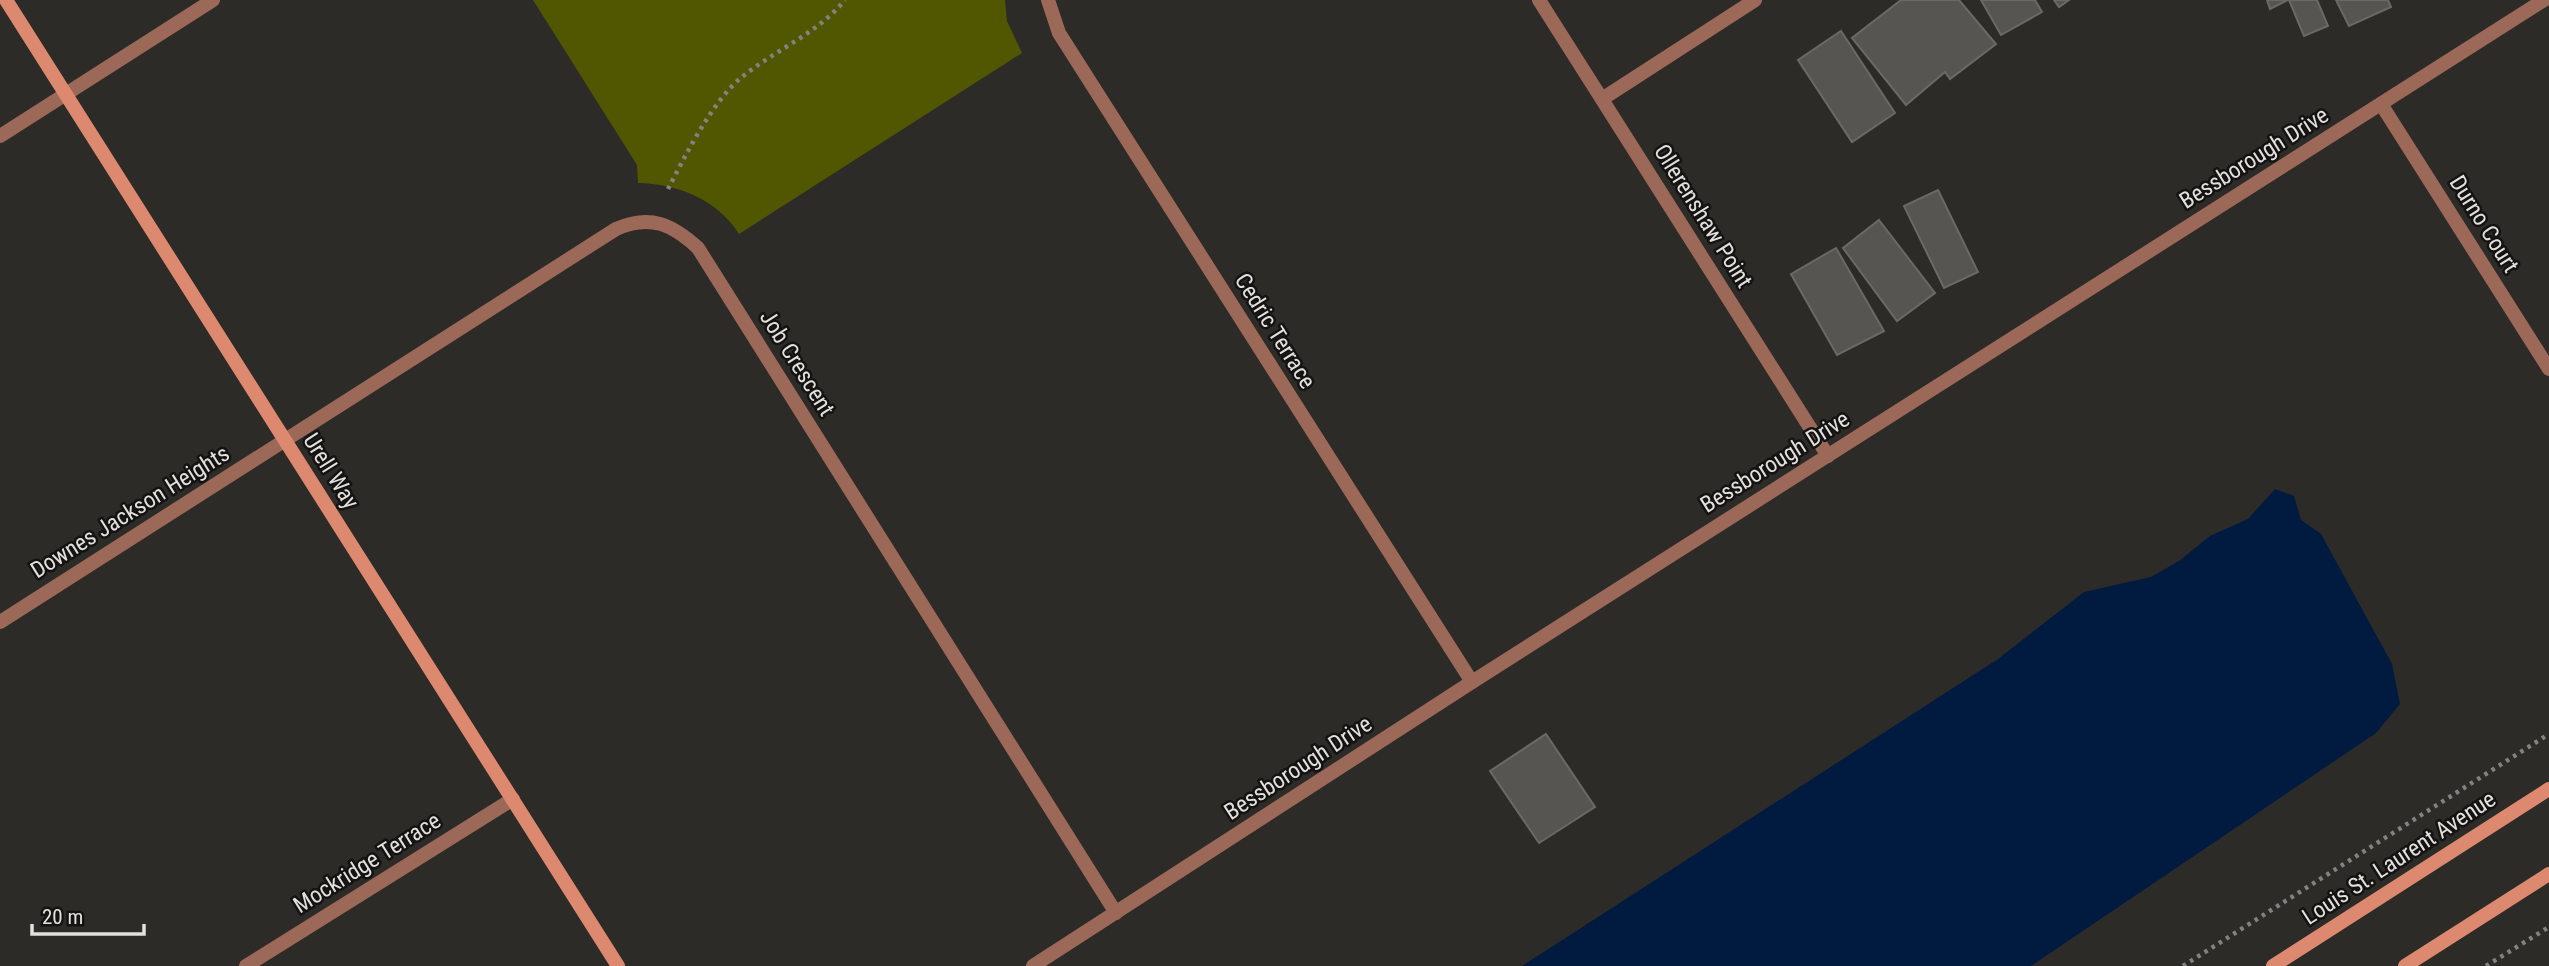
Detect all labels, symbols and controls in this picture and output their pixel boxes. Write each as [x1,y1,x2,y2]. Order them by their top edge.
street label: Bessborough Drive [2175,101,2333,215]
street label: Ollerenshaw Point [1648,139,1758,293]
street label: Durno Court [2444,171,2524,277]
street label: Cedric Terrace [1229,268,1321,394]
street label: Job Crescent [754,305,840,421]
street label: Bessborough Drive [1696,405,1854,519]
street label: Urell Way [297,428,365,514]
street label: Downes Jackson Heights [26,440,234,584]
street label: Bessborough Drive [1219,710,1377,826]
street label: Louis St. Laurent Avenue [2297,785,2501,931]
street label: Mockridge Terrace [289,807,445,919]
scale bar [32,892,144,936]
text: 20 m [42,905,83,929]

